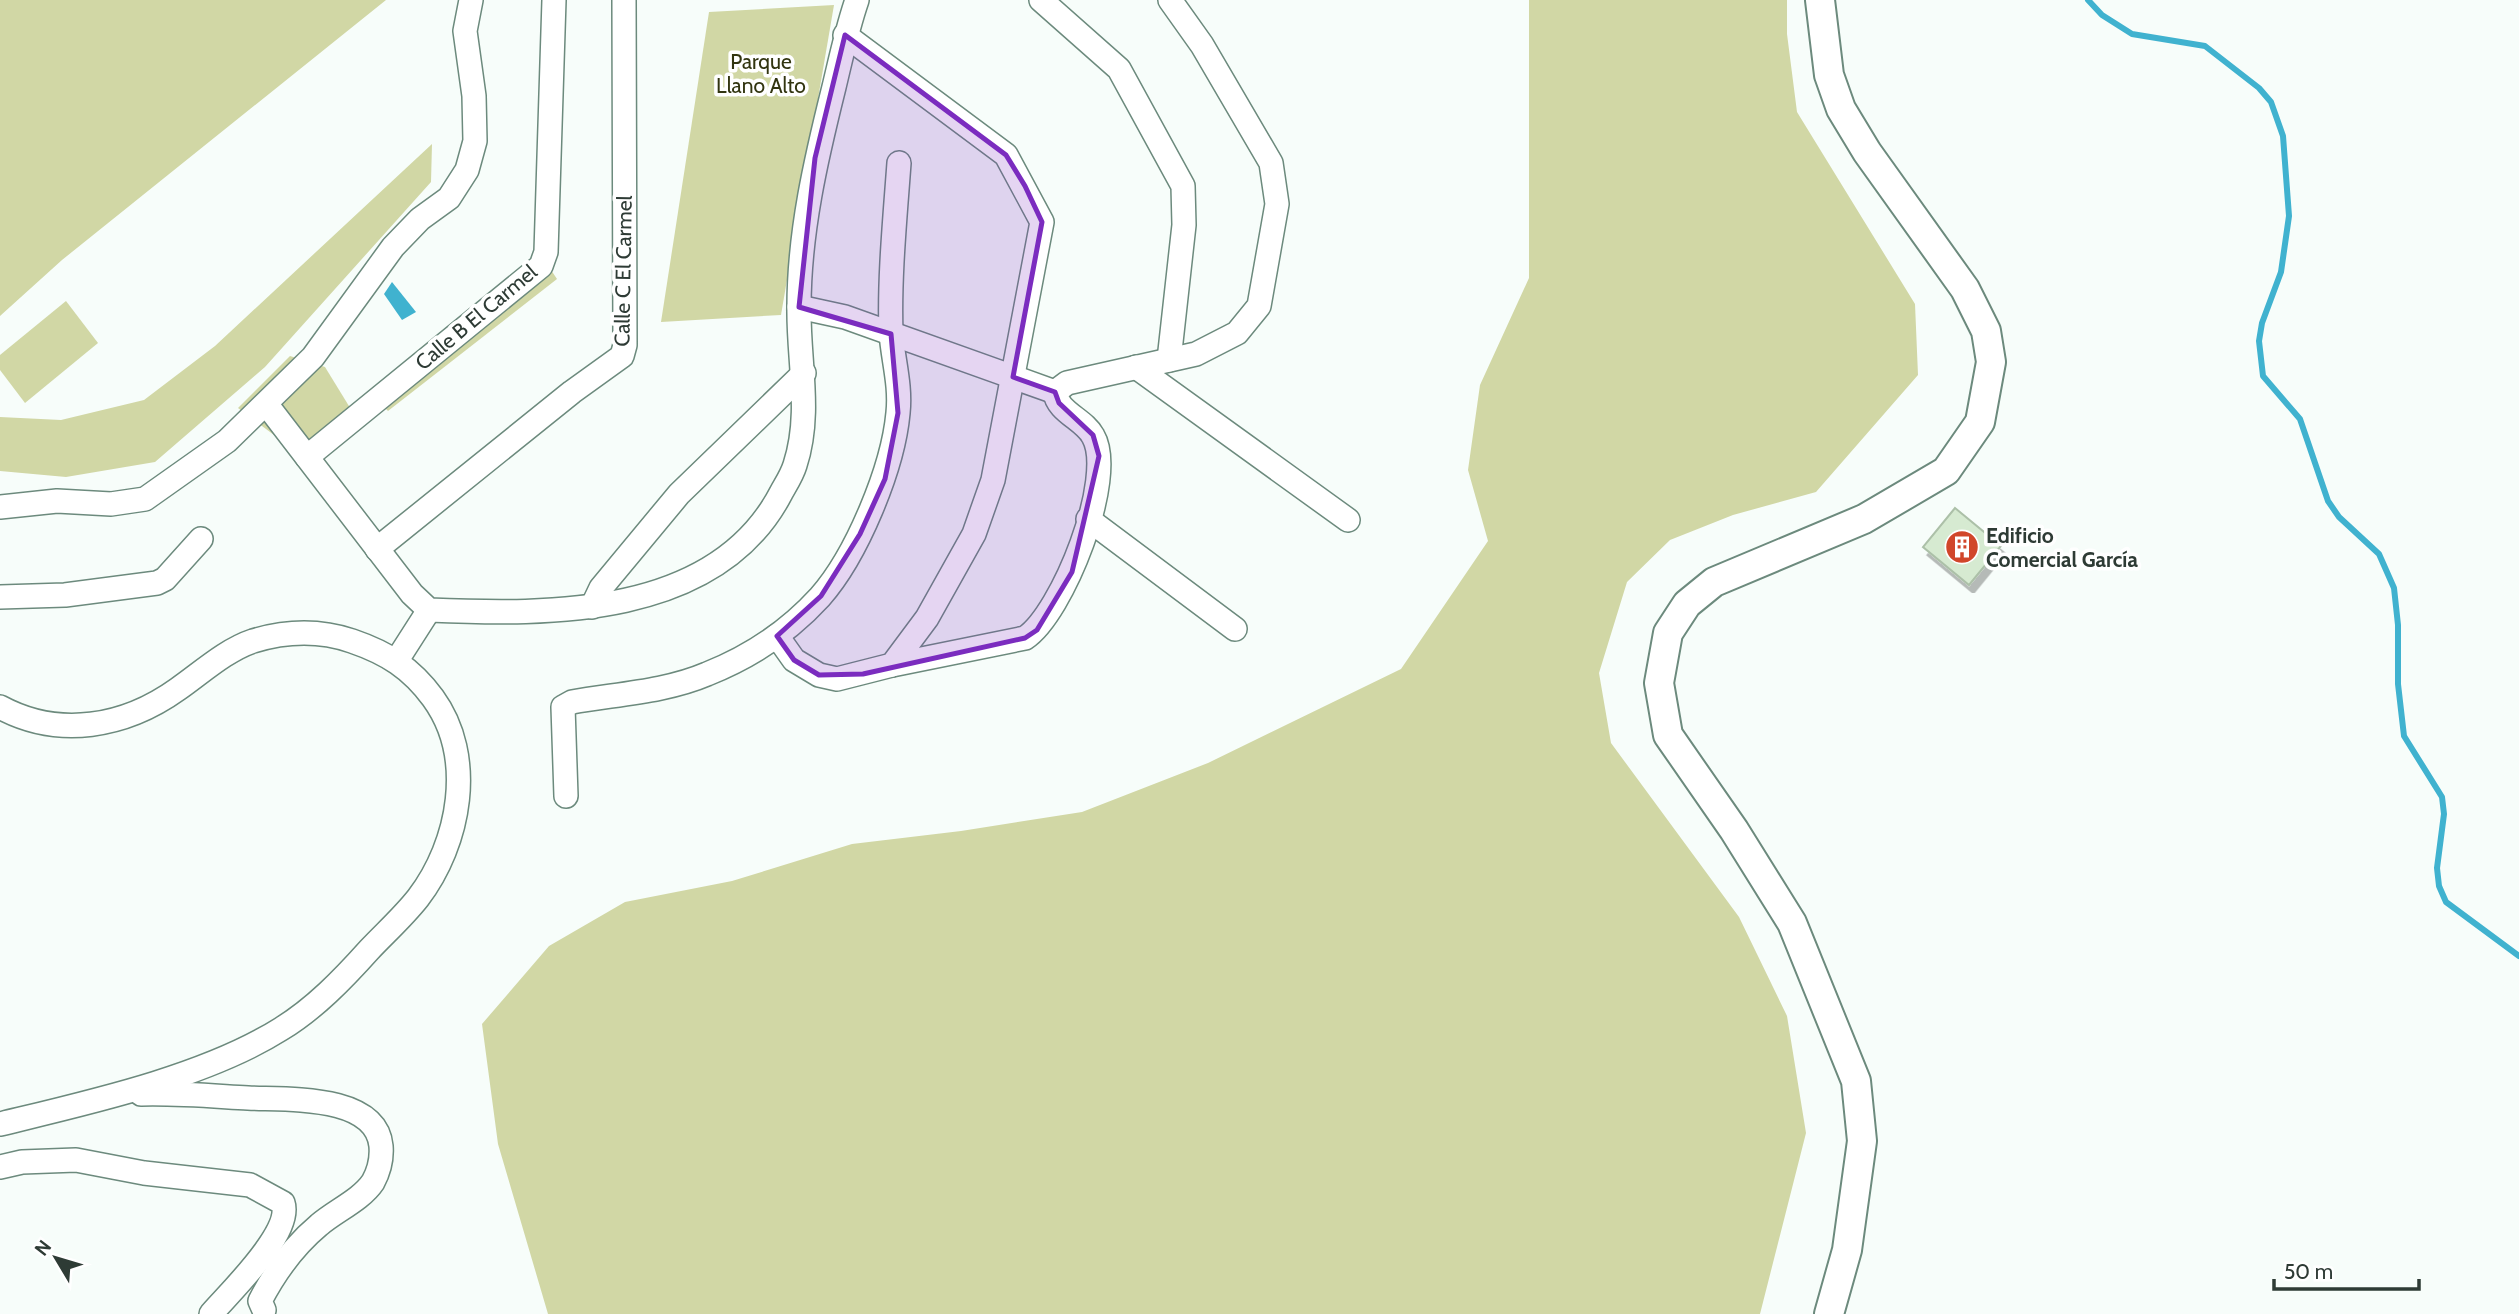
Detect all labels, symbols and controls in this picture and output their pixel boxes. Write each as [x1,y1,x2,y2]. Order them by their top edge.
park label: Parque Llano Alto [716,49,806,98]
street label: Calle C El Carmel [609,195,637,347]
street label: Calle B El Carmel [410,259,542,375]
place label: Edificio Comercial García [1986,523,2138,572]
building icon: Edificio Comercial García [1943,528,1981,566]
north arrow [21,1223,91,1293]
text: N [30,1235,56,1260]
scale bar [2274,1248,2419,1292]
text: 50 m [2284,1259,2333,1284]

